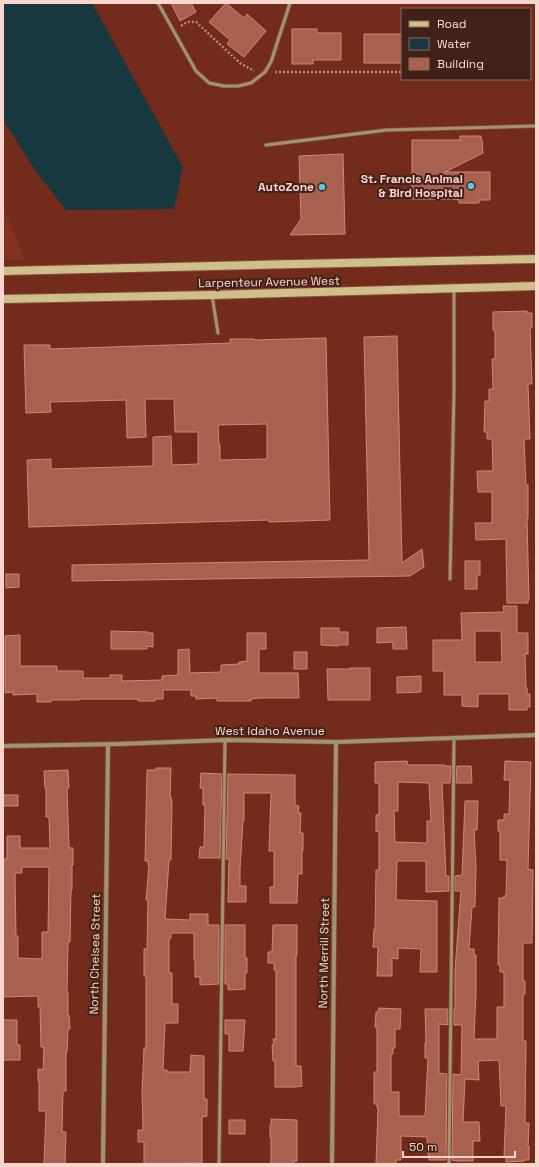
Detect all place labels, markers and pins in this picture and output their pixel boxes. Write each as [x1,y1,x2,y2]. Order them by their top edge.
place label: St. Francis Animal & Bird Hospital [361,171,463,201]
place label: AutoZone [258,179,314,195]
marker: St. Francis Animal & Bird Hospital [466,181,476,191]
marker: AutoZone [317,182,327,192]

